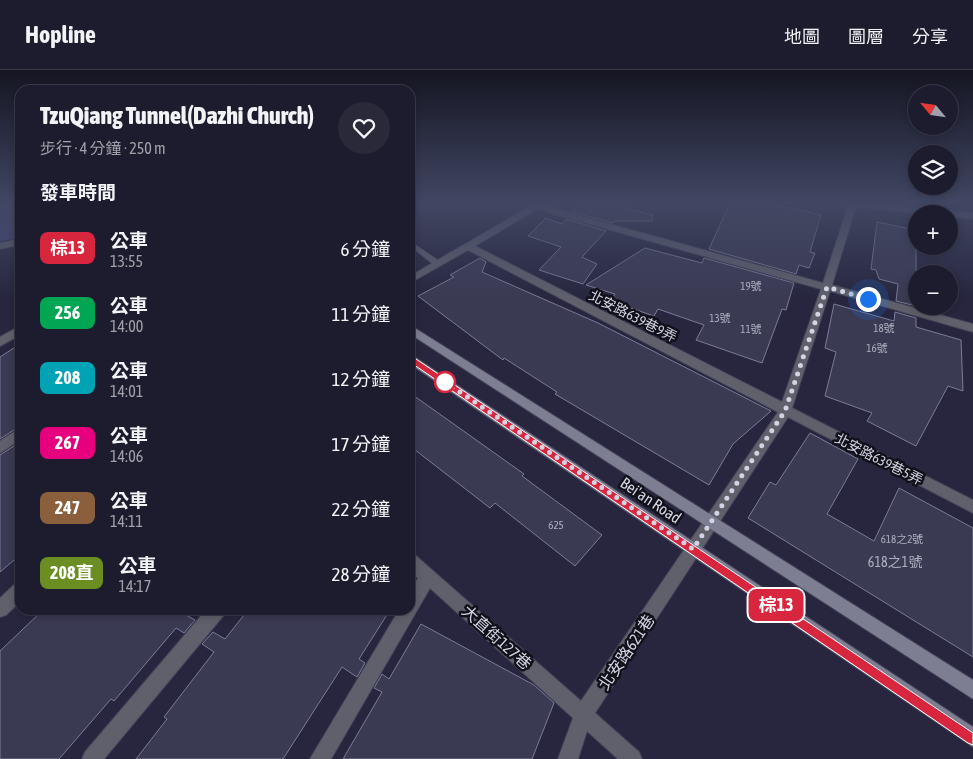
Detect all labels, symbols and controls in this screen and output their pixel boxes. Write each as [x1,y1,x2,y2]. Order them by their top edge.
text: Hopline [25,21,96,48]
text: 地圖 [784,26,820,47]
text: 圖層 [848,26,884,47]
text: 分享 [912,26,948,47]
north arrow [908,85,958,135]
map controls [908,85,958,315]
text: TzuQiang Tunnel(Dazhi Church) [40,102,314,129]
button: heart [338,102,390,154]
text: 步行 · 4 分鐘 · 250 m [40,139,166,157]
button: layers [908,145,958,195]
text: 發車時間 [40,181,116,203]
button: + [908,205,958,255]
text: 公車 [110,229,148,251]
text: 棕13 [50,237,85,258]
text: 6 分鐘 [340,238,390,260]
text: 13:55 [110,252,143,270]
button: − [908,265,958,315]
house number: 19號 [740,280,762,292]
street label: 北安路639巷9弄 [586,287,680,345]
your location [856,287,881,312]
text: 公車 [110,294,148,316]
text: 256 [55,302,80,323]
text: 11 分鐘 [332,303,390,325]
house number: 13號 [709,312,731,324]
text: 14:00 [110,317,143,335]
house number: 18號 [873,322,895,334]
house number: 11號 [740,323,762,335]
house number: 16號 [866,342,888,354]
text: 公車 [110,359,148,381]
text: 208 [55,367,80,388]
text: 12 分鐘 [332,368,390,390]
unlabelled marker [434,371,456,393]
text: 14:01 [110,382,143,400]
text: 公車 [110,424,148,446]
street label: 北安路639巷5弄 [832,430,926,488]
text: 267 [55,432,80,453]
text: 17 分鐘 [332,433,390,455]
text: 14:06 [110,447,143,465]
street label: Bei'an Road [617,473,685,527]
text: 公車 [110,489,148,511]
text: 247 [55,497,80,518]
text: 22 分鐘 [332,498,390,520]
text: 14:11 [110,512,143,530]
house number: 625 [548,519,564,531]
house number: 618之2號 [881,533,923,545]
text: 公車 [118,554,156,576]
house number: 618之1號 [868,554,922,570]
text: 208直 [50,562,93,583]
text: 28 分鐘 [332,563,390,585]
text: 14:17 [118,577,151,595]
line badge: 棕13 [747,589,805,621]
text: 棕13 [759,594,793,615]
street label: 大直街127巷 [459,601,535,673]
street label: 北安路621巷 [594,611,658,693]

